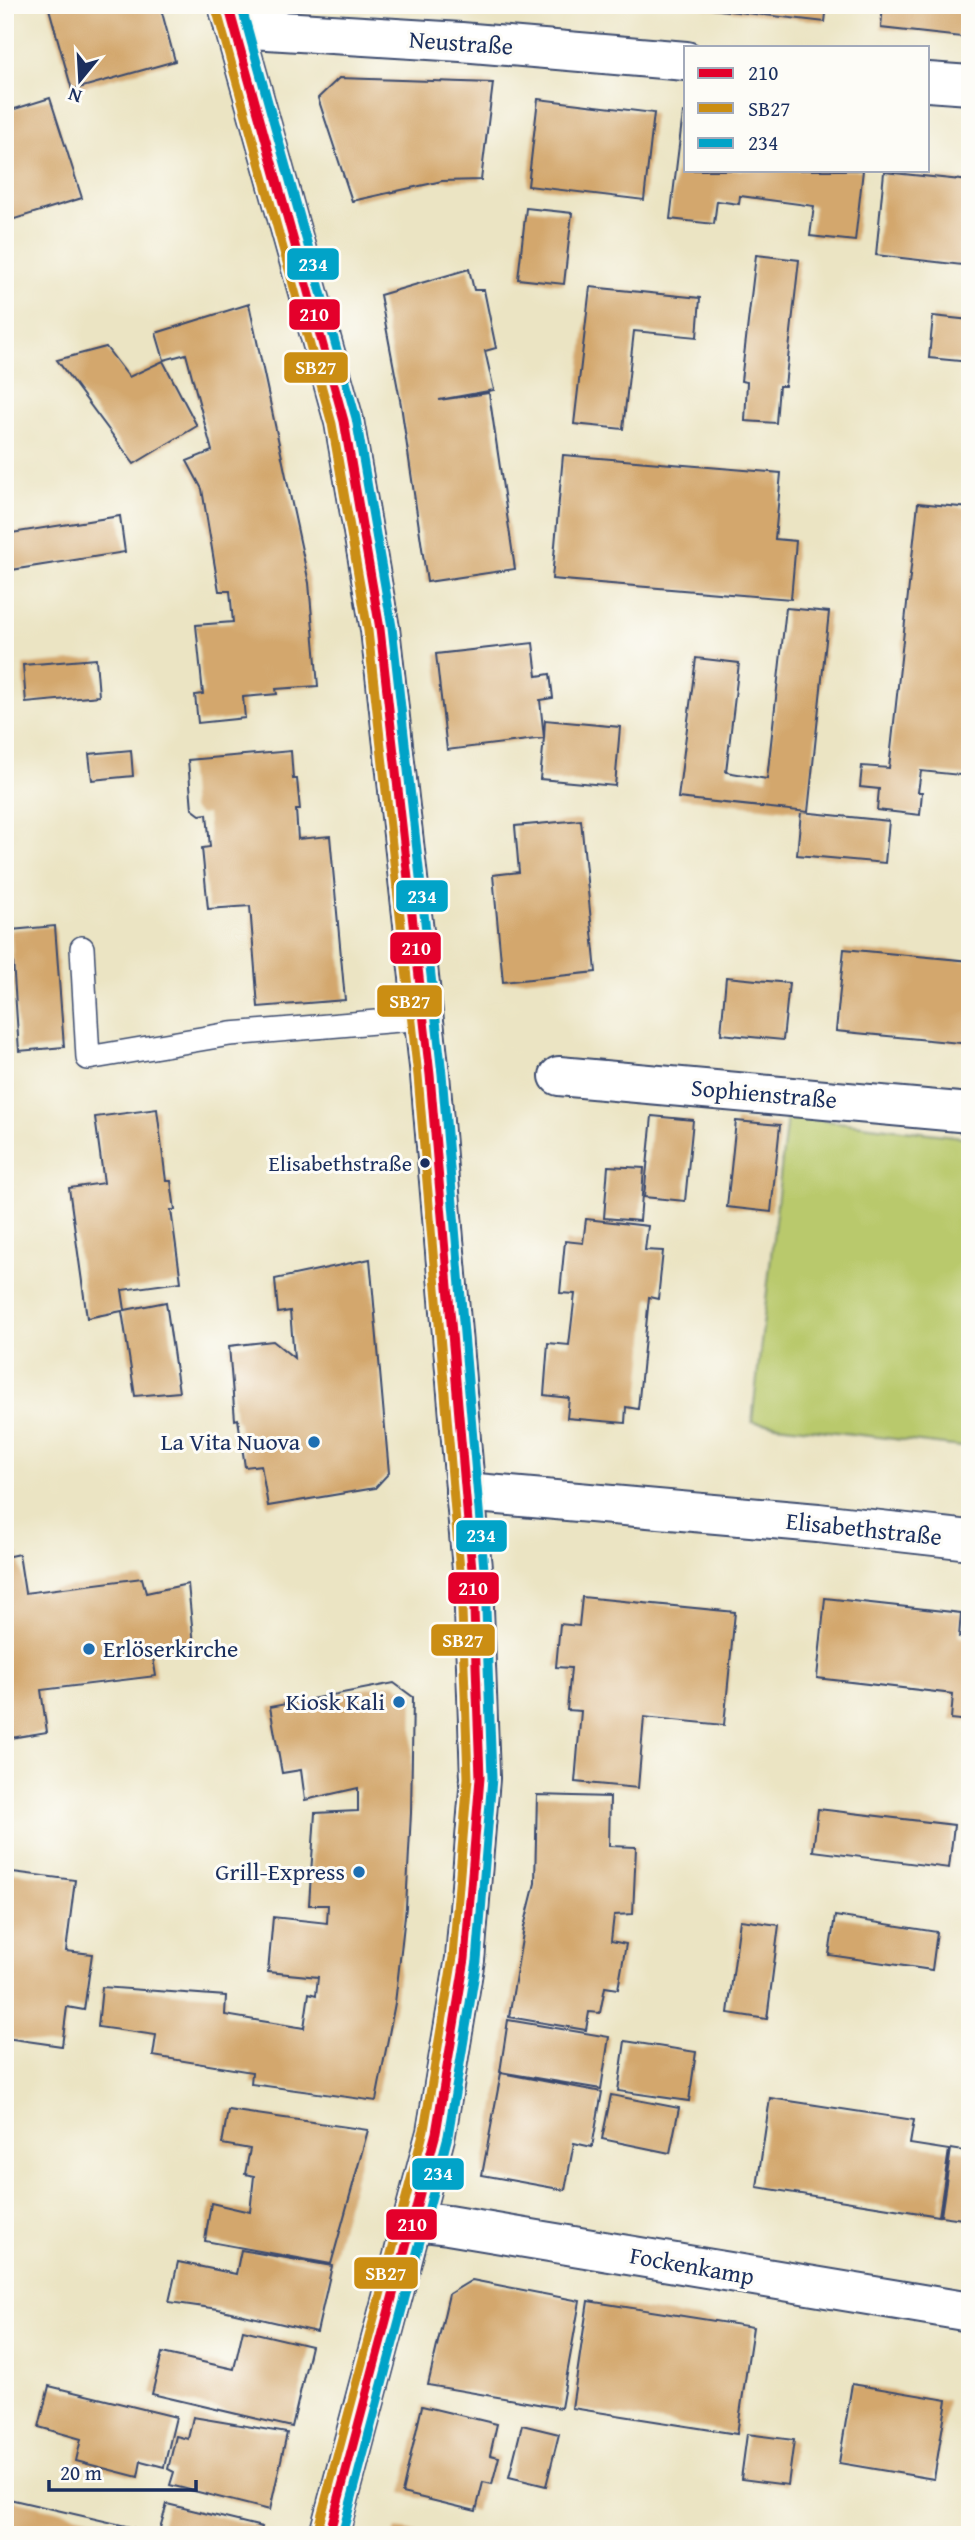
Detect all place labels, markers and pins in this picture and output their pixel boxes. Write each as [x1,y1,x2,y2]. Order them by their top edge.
place label: Elisabethstraße [269,1147,412,1179]
marker: Elisabethstraße [418,1156,432,1170]
place label: La Vita Nuova [161,1424,301,1459]
marker: La Vita Nuova [306,1434,322,1450]
place label: Erlöserkirche [103,1631,238,1666]
marker: Erlöserkirche [81,1641,97,1657]
place label: Kiosk Kali [286,1684,385,1719]
marker: Kiosk Kali [391,1694,407,1710]
place label: Grill-Express [215,1854,345,1889]
marker: Grill-Express [351,1864,367,1880]

